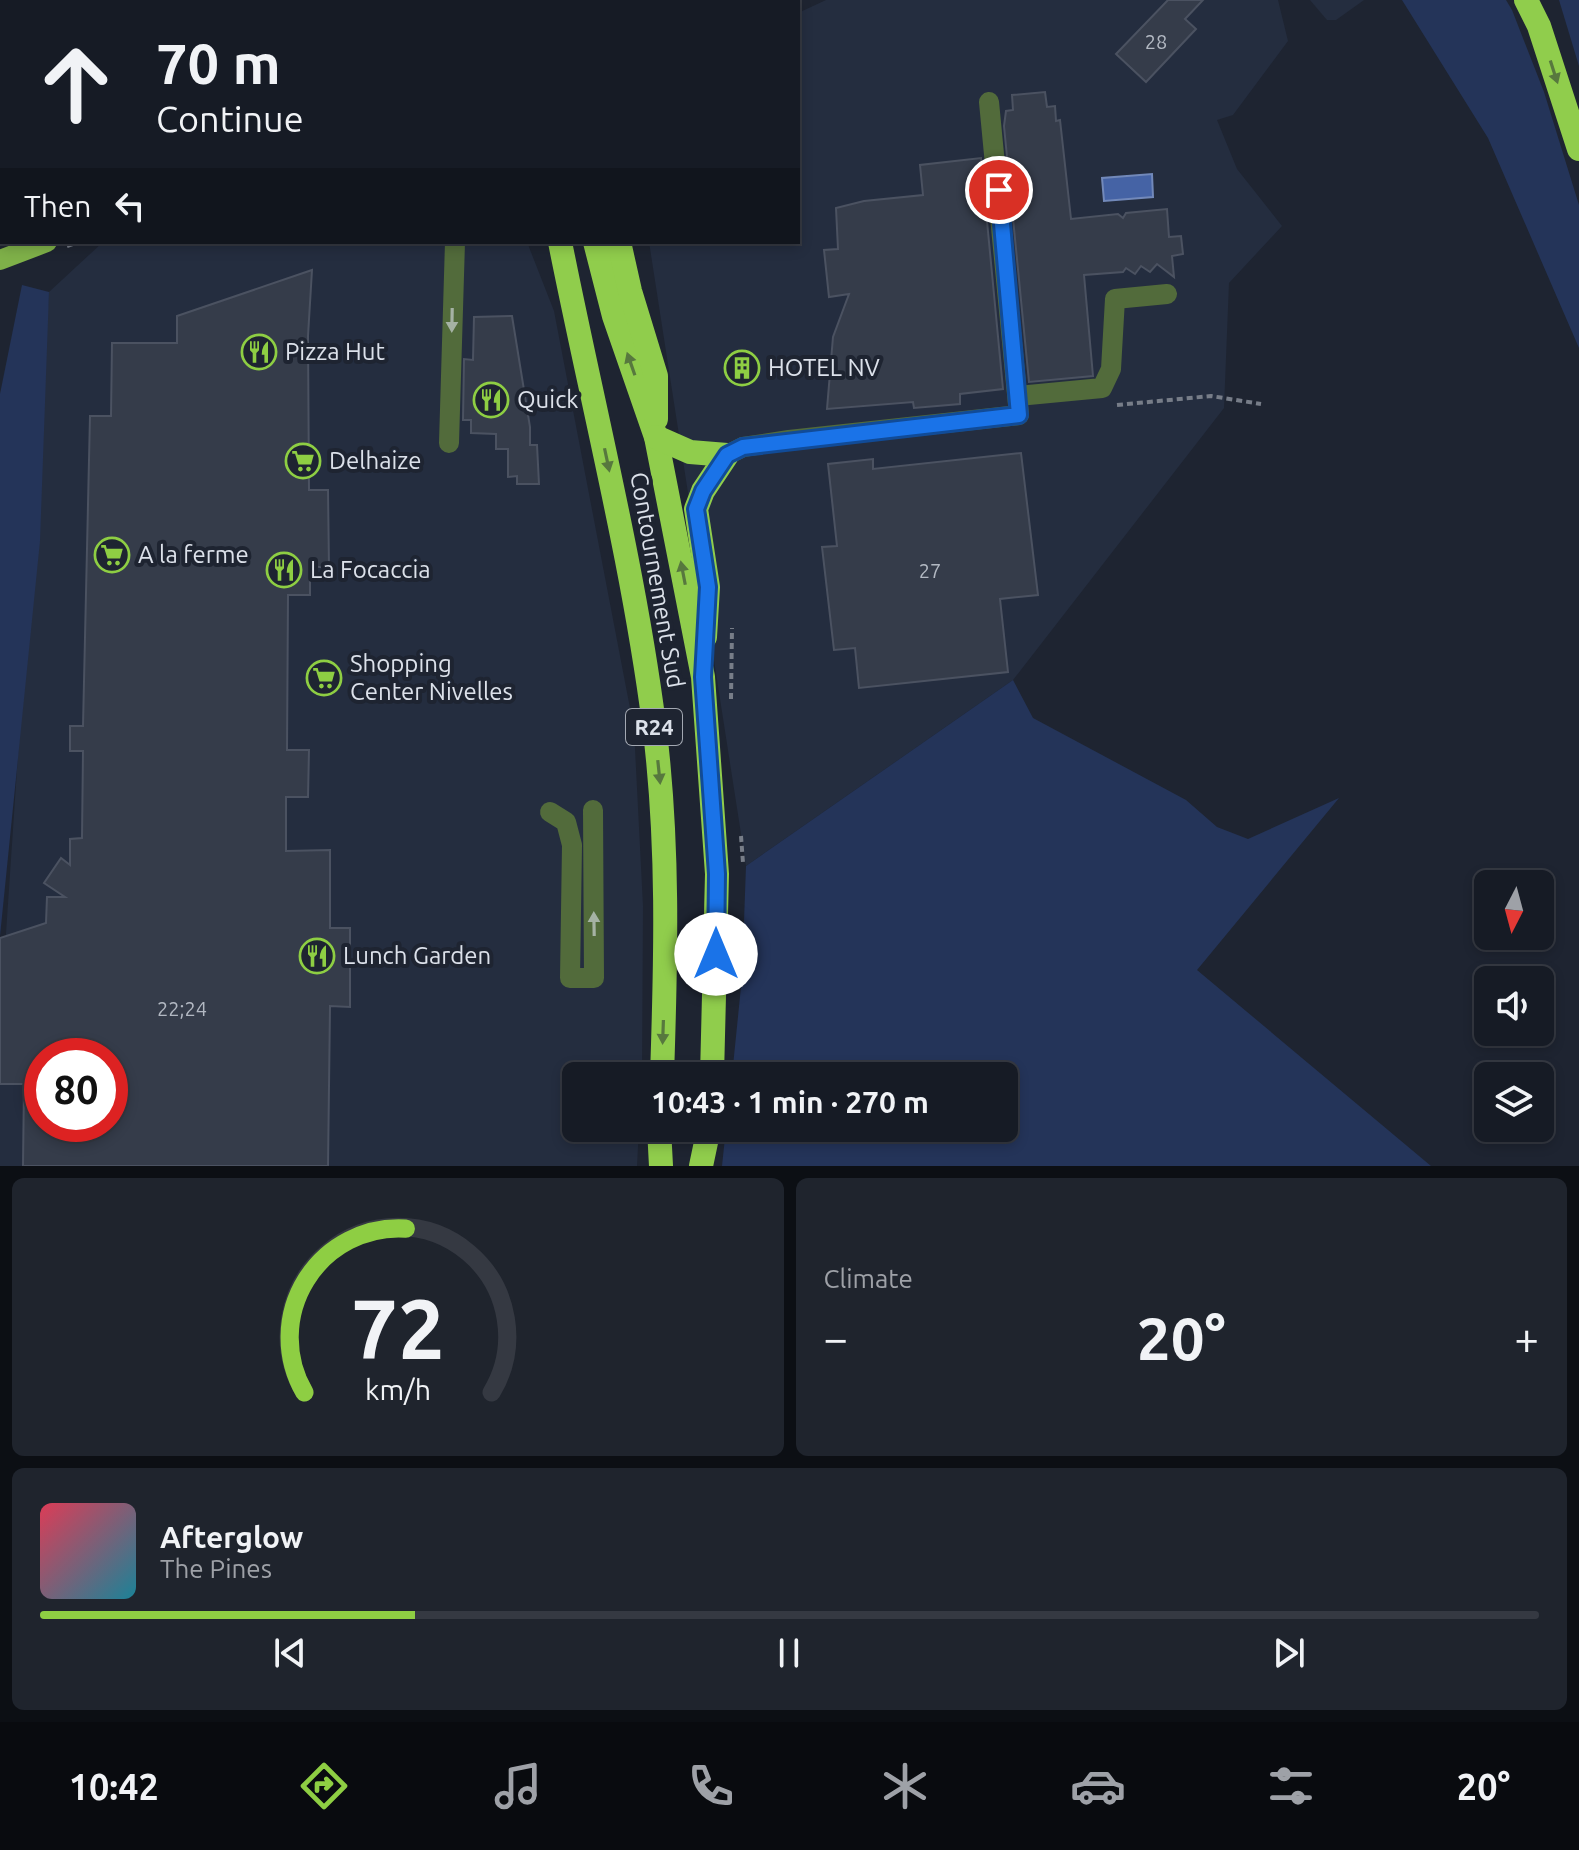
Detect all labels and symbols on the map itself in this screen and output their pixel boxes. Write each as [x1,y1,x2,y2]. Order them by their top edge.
house number: 28 [1145,30,1167,53]
one-way arrow [1549,61,1561,85]
pin [965,156,1033,224]
one-way arrow [446,308,458,333]
restaurant icon: Pizza Hut [240,333,278,371]
place label: Pizza Hut [285,338,385,365]
building icon: HOTEL NV [723,349,761,387]
one-way arrow [624,351,636,375]
place label: HOTEL NV [768,354,880,381]
restaurant icon: Quick [472,381,510,419]
place label: Quick [517,386,578,413]
supermarket icon: Delhaize [284,442,322,480]
place label: Delhaize [329,447,421,474]
one-way arrow [601,448,614,473]
street label: Contournement Sud [625,470,690,690]
supermarket icon: A la ferme [93,536,131,574]
place label: A la ferme [138,541,249,568]
restaurant icon: La Focaccia [265,551,303,589]
place label: La Focaccia [310,556,431,583]
house number: 27 [919,559,941,582]
one-way arrow [676,560,689,585]
place label: Shopping Center Nivelles [350,650,513,705]
supermarket icon: Shopping Center Nivelles [305,659,343,697]
road number: R24 [626,709,682,745]
one-way arrow [652,760,665,785]
north arrow [1474,870,1554,950]
one-way arrow [587,911,600,936]
position arrow [674,912,758,996]
restaurant icon: Lunch Garden [298,937,336,975]
place label: Lunch Garden [343,942,491,969]
house number: 22;24 [157,997,207,1020]
one-way arrow [657,1020,670,1045]
speed limit sign: 80 [24,1038,128,1142]

